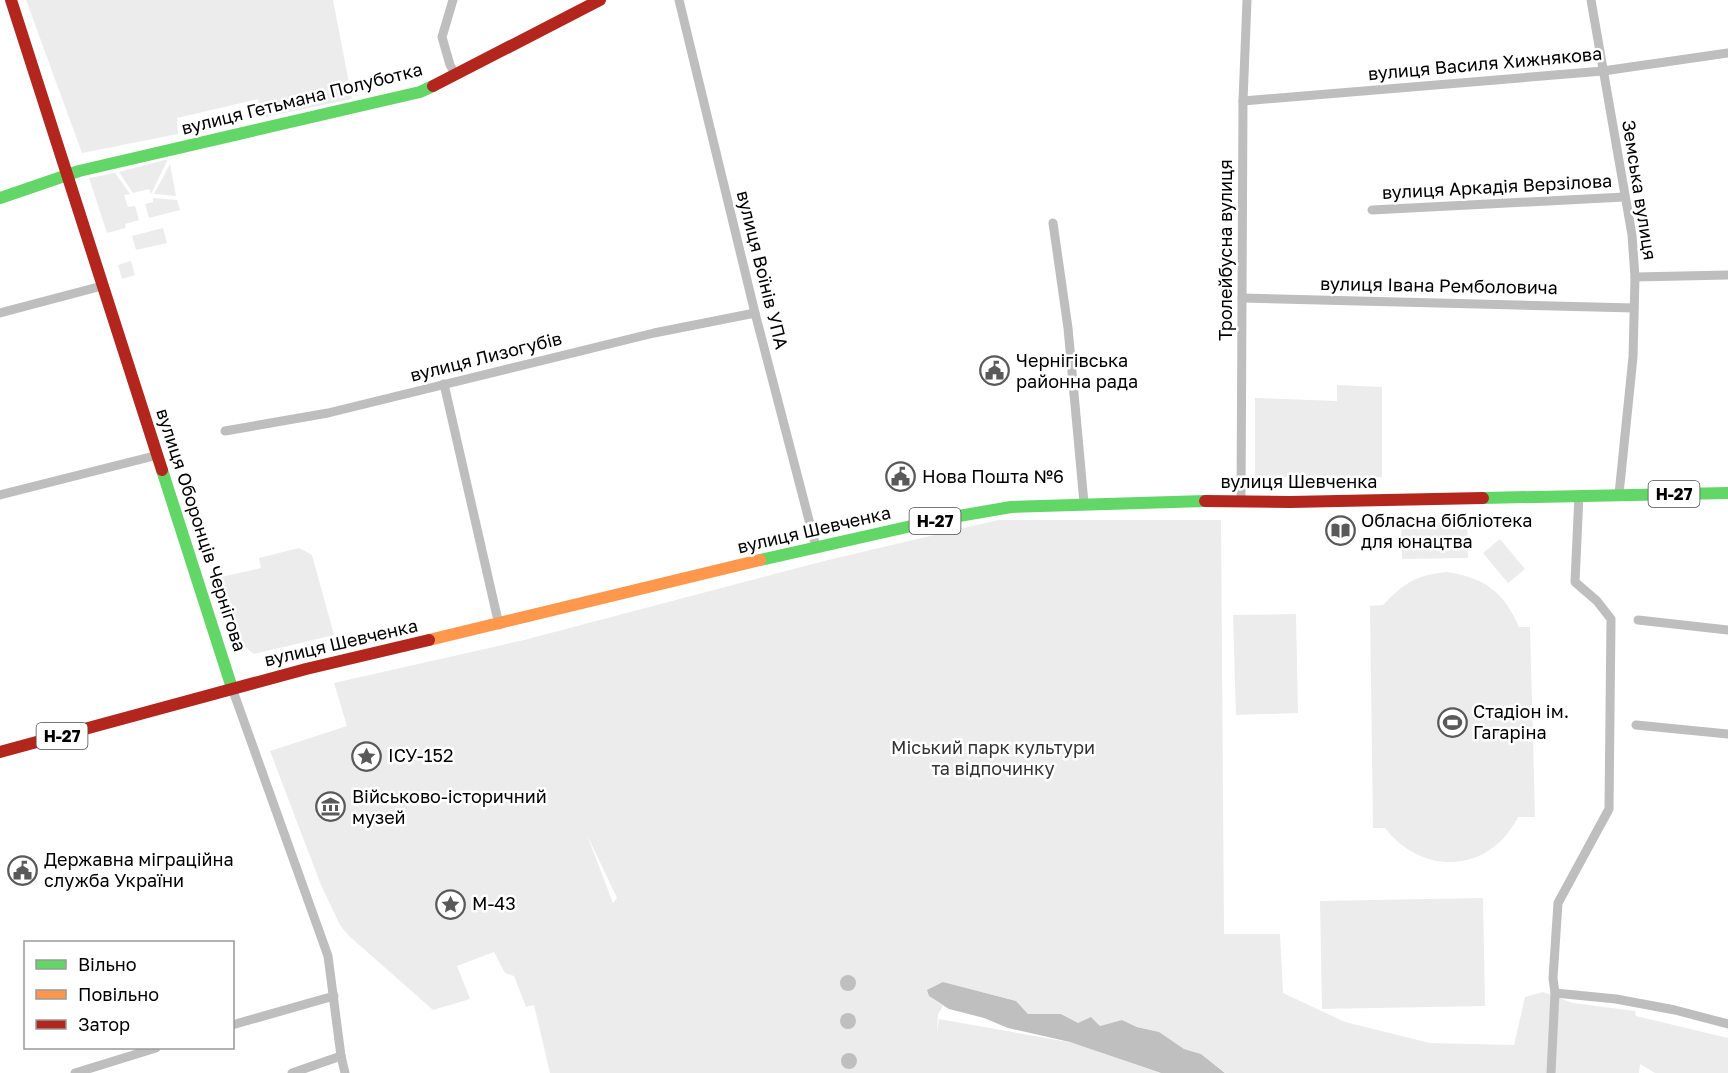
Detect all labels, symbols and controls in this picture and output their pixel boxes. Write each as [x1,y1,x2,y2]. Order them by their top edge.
street label: вулиця Василя Хижнякова [1367,42,1603,84]
street label: вулиця Гетьмана Полуботка [179,57,425,139]
street label: Земська вулиця [1618,118,1662,262]
street label: Тролейбусна вулиця [1214,159,1236,341]
street label: вулиця Аркадія Верзілова [1381,169,1613,203]
street label: вулиця Воїнів УПА [733,188,793,351]
street label: вулиця Івана Ремболовича [1320,272,1558,298]
street label: вулиця Лизогубів [408,327,564,386]
place label: Чернігівська районна рада [1016,349,1138,392]
public building icon: Чернігівська районна рада [979,355,1011,387]
street label: вулиця Оборонців Чернігова [152,405,252,654]
public building icon: Нова Пошта №6 [885,461,917,493]
place label: Нова Пошта №6 [922,465,1064,487]
street label: вулиця Шевченка [1221,470,1377,492]
road number: Н-27 [1648,481,1700,507]
street label: вулиця Шевченка [735,501,893,557]
road number: Н-27 [910,508,960,534]
place label: Обласна бібліотека для юнацтва [1361,509,1532,552]
library icon: Обласна бібліотека для юнацтва [1324,515,1356,547]
street label: вулиця Шевченка [262,614,420,670]
place label: Стадіон ім. Гагаріна [1473,700,1569,743]
sports icon: Стадіон ім. Гагаріна [1436,706,1468,738]
road number: Н-27 [36,723,88,749]
park label: Міський парк культури та відпочинку [891,736,1095,779]
place icon: ІСУ-152 [351,740,383,772]
place label: ІСУ-152 [388,744,453,766]
place label: Військово-історичний музей [352,785,547,828]
museum icon: Військово-історичний музей [315,791,347,823]
place label: Державна міграційна служба України [44,848,234,891]
public building icon: Державна міграційна служба України [7,854,39,886]
place icon: М-43 [435,888,467,920]
place label: М-43 [472,892,516,914]
legend [24,941,234,1049]
text: Вільно [78,953,137,975]
text: Повільно [78,983,159,1005]
text: Затор [78,1013,130,1035]

